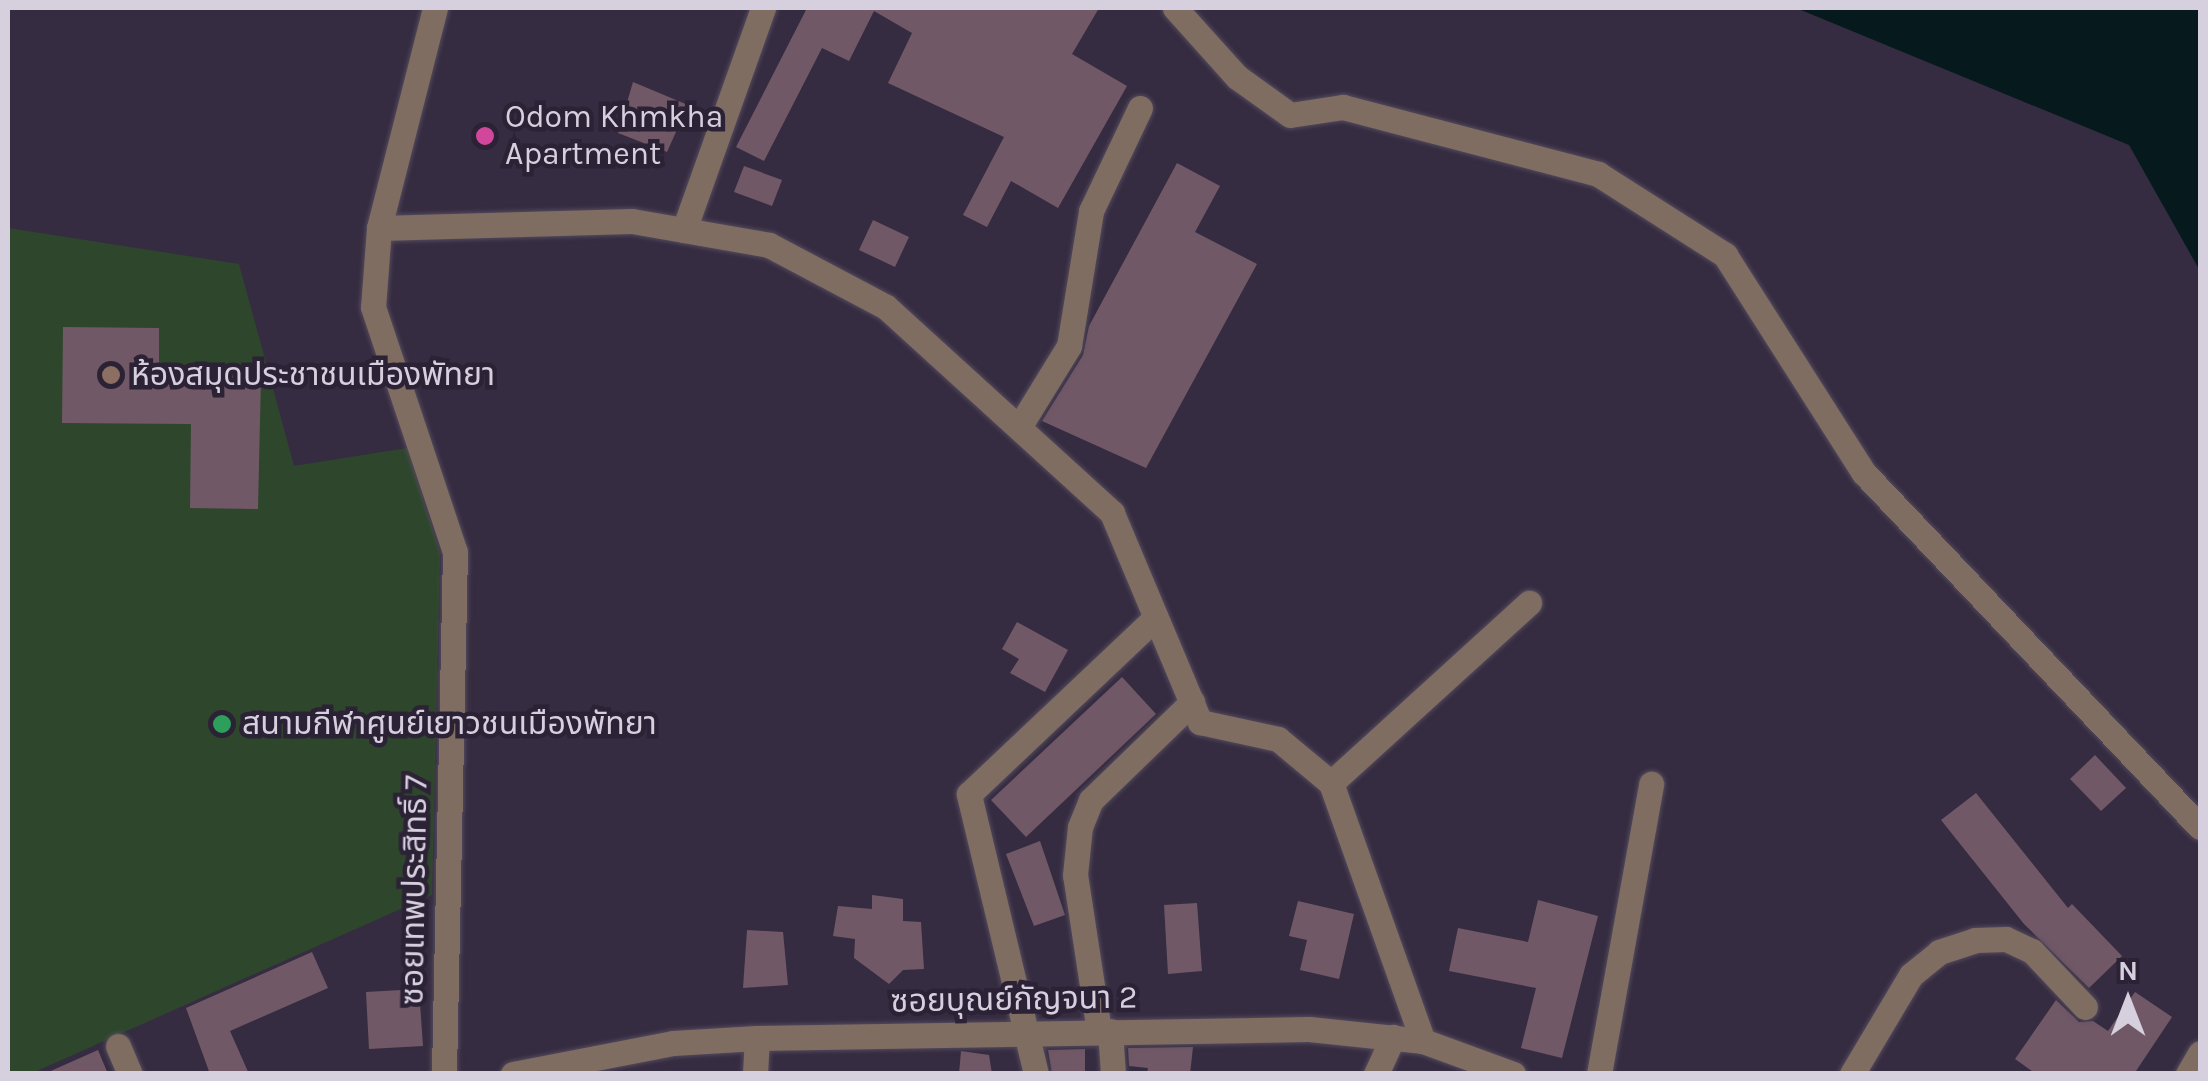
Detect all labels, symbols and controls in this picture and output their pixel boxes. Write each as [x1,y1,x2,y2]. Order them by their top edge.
place label: Odom Khmkha Apartment [505,99,723,174]
marker: Odom Khmkha Apartment [474,125,496,147]
place label: ห้องสมุดประชาชนเมืองพัทยา [131,356,495,394]
marker: ห้องสมุดประชาชนเมืองพัทยา [100,364,122,386]
place label: สนามกีฬาศูนย์เยาวชนเมืองพัทยา [242,705,657,743]
marker: สนามกีฬาศูนย์เยาวชนเมืองพัทยา [211,713,233,735]
street label: ซอยเทพประสิทธิ์ 7 [394,775,436,1005]
north arrow [2078,951,2178,1051]
text: N [2118,954,2138,987]
street label: ซอยบุณย์กัญจนา 2 [890,979,1138,1021]

